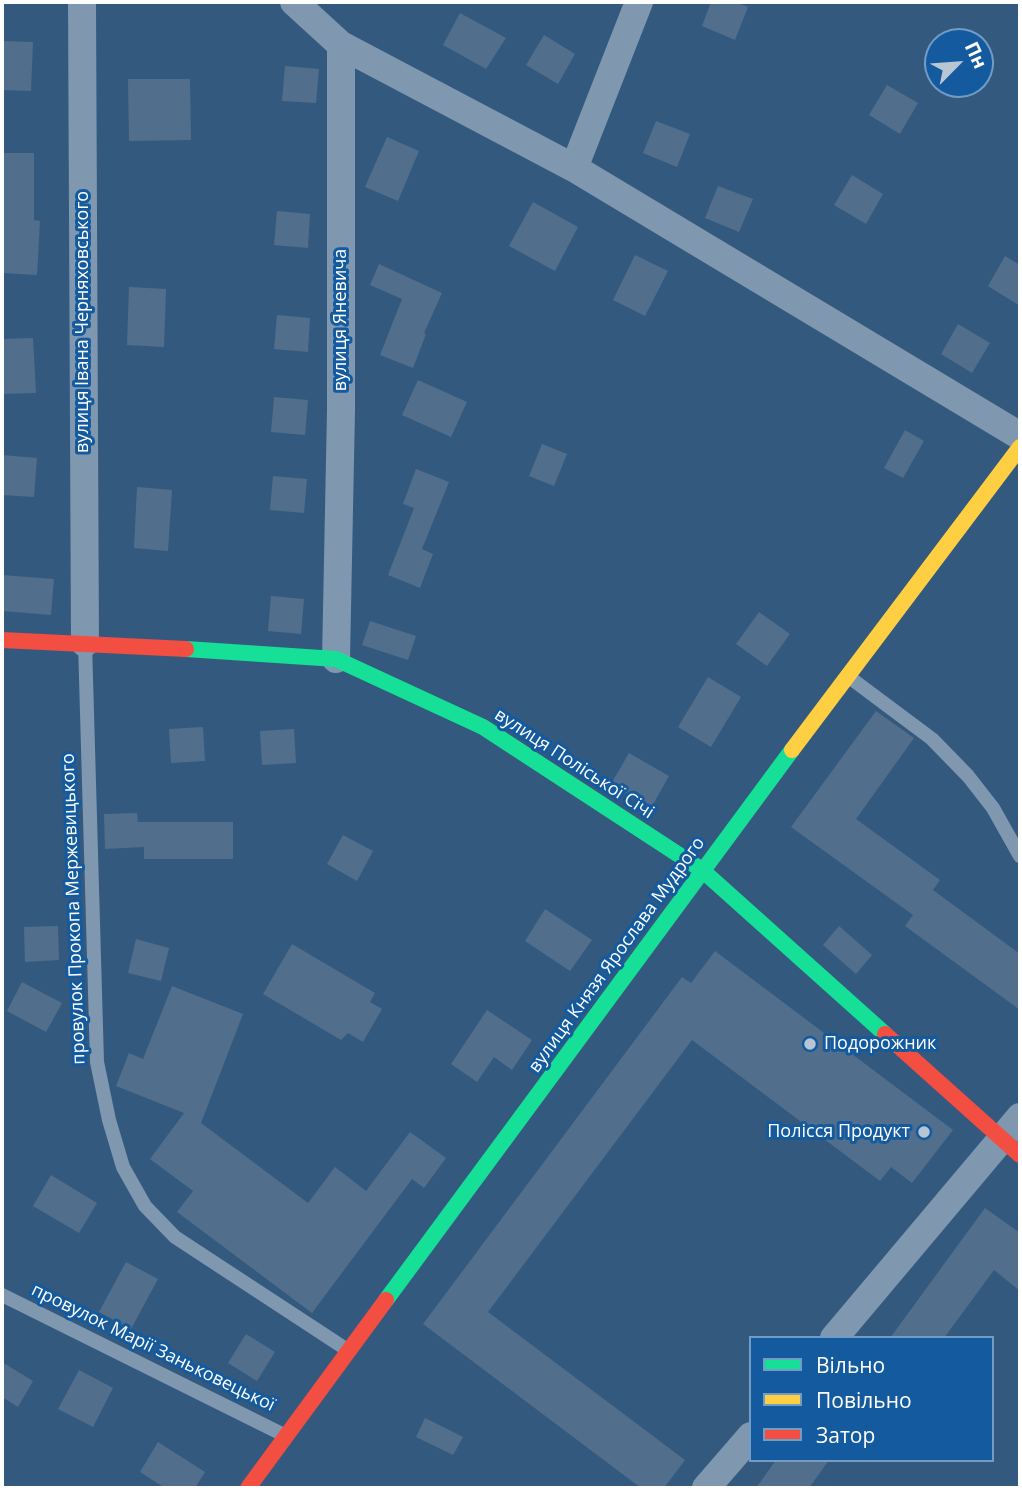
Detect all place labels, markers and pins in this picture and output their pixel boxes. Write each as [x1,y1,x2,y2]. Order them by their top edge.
place label: Подорожник [824,1033,936,1055]
marker: Подорожник [802,1036,818,1052]
place label: Полісся Продукт [767,1121,910,1143]
marker: Полісся Продукт [916,1124,932,1140]

